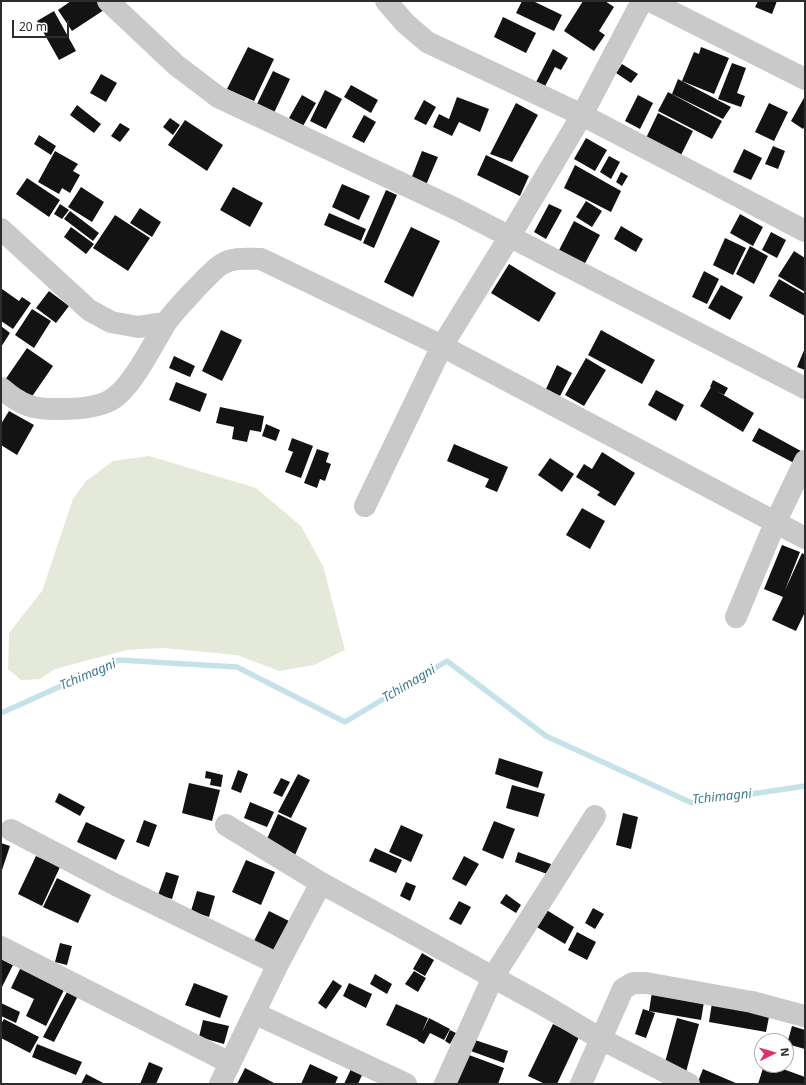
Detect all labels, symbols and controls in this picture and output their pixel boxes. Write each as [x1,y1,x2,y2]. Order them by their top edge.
scale bar [14,12,71,38]
text: 20 m [19,18,47,35]
water label: Tchimagni [58,656,118,694]
water label: Tchimagni [379,662,439,706]
water label: Tchimagni [692,786,752,808]
north arrow [754,1033,794,1073]
text: N [778,1047,793,1057]

